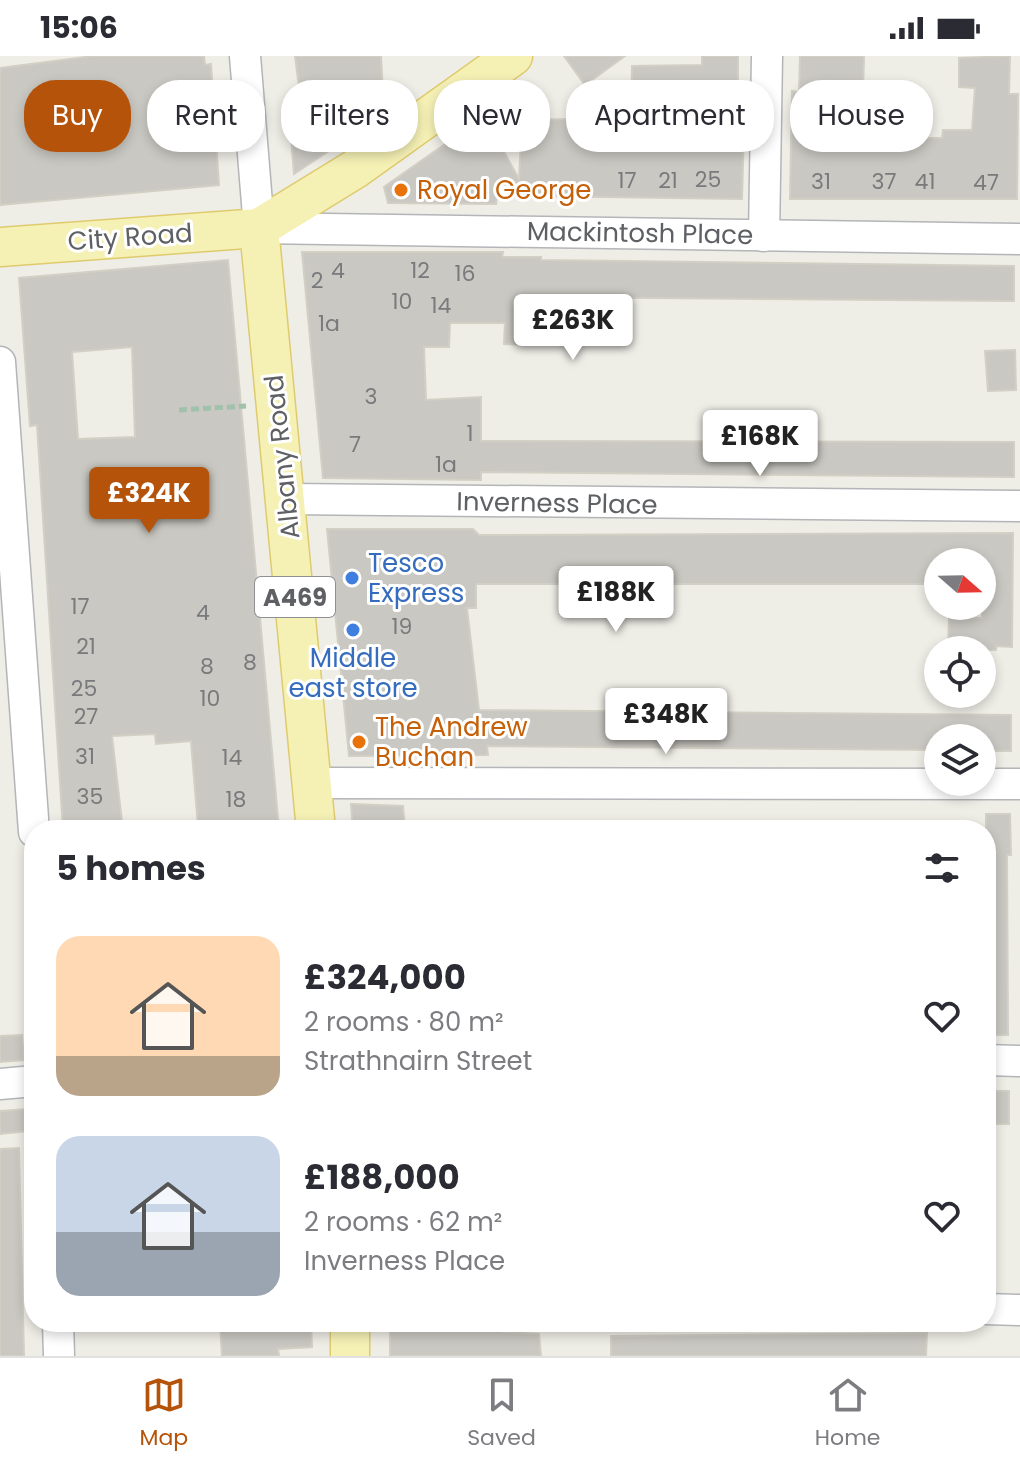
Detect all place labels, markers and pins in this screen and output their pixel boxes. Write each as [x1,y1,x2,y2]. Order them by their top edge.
place label: Royal George [417,172,591,208]
marker: Royal George [392,181,410,199]
pin: £263K [517,294,629,362]
pin: £168K [704,410,816,478]
pin: £324K [93,467,205,535]
place label: Tesco Express [368,545,464,611]
pin: £188K [560,566,672,634]
marker: Tesco Express [343,569,361,587]
marker: Middle east store [344,621,362,639]
place label: Middle east store [288,640,418,706]
pin: £348K [610,688,722,756]
place label: The Andrew Buchan [375,709,528,775]
marker: The Andrew Buchan [350,733,368,751]

